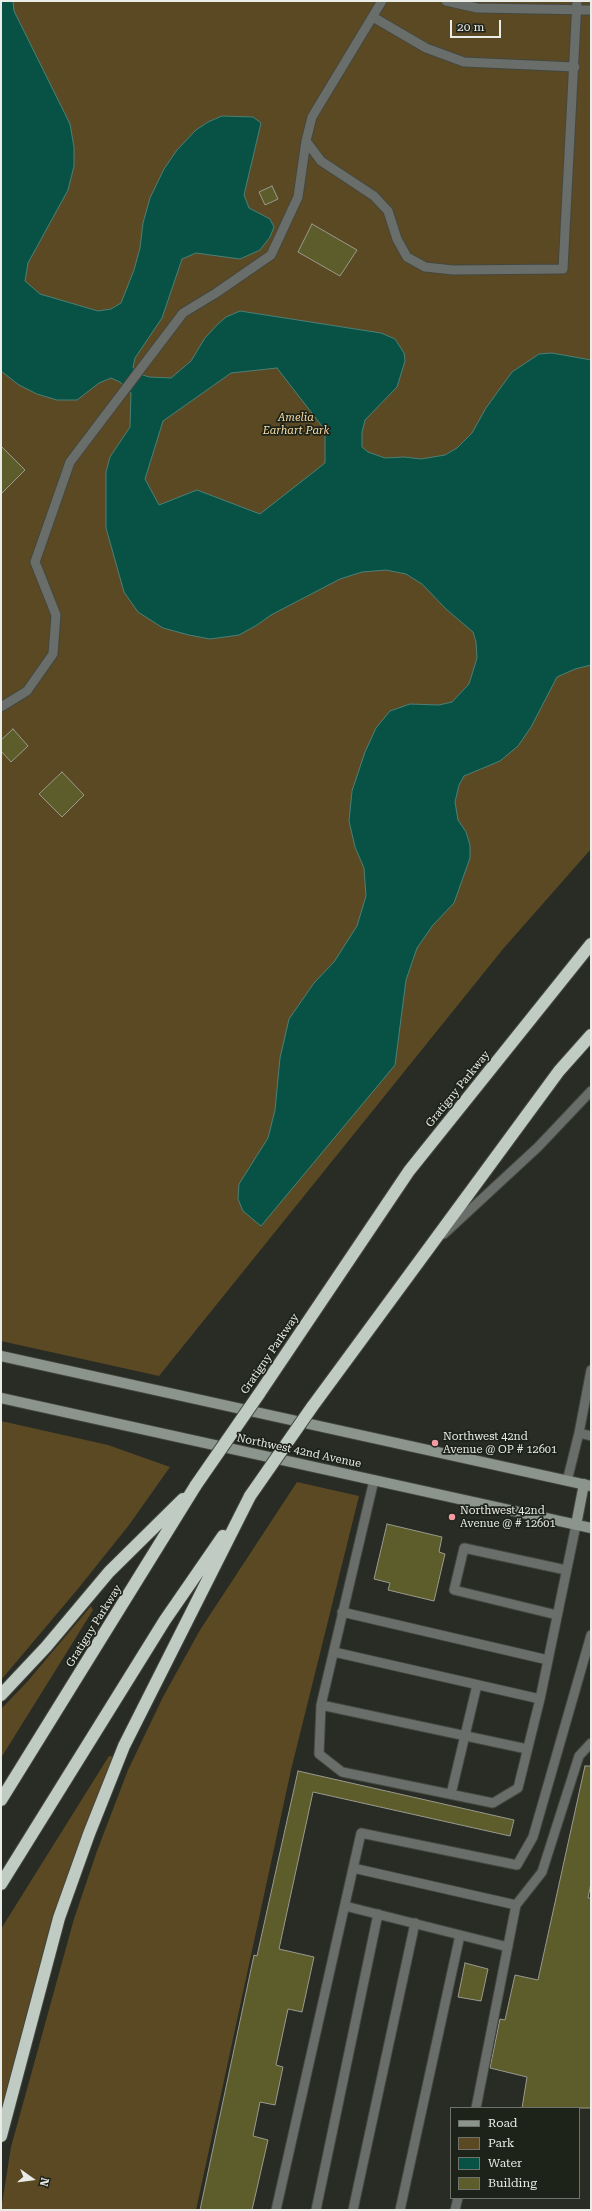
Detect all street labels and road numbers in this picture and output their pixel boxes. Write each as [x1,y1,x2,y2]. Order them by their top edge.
street label: Gratigny Parkway [423,1048,493,1130]
street label: Gratigny Parkway [238,1311,302,1397]
street label: Northwest 42nd Avenue [236,1431,362,1471]
street label: Gratigny Parkway [63,1583,125,1669]

